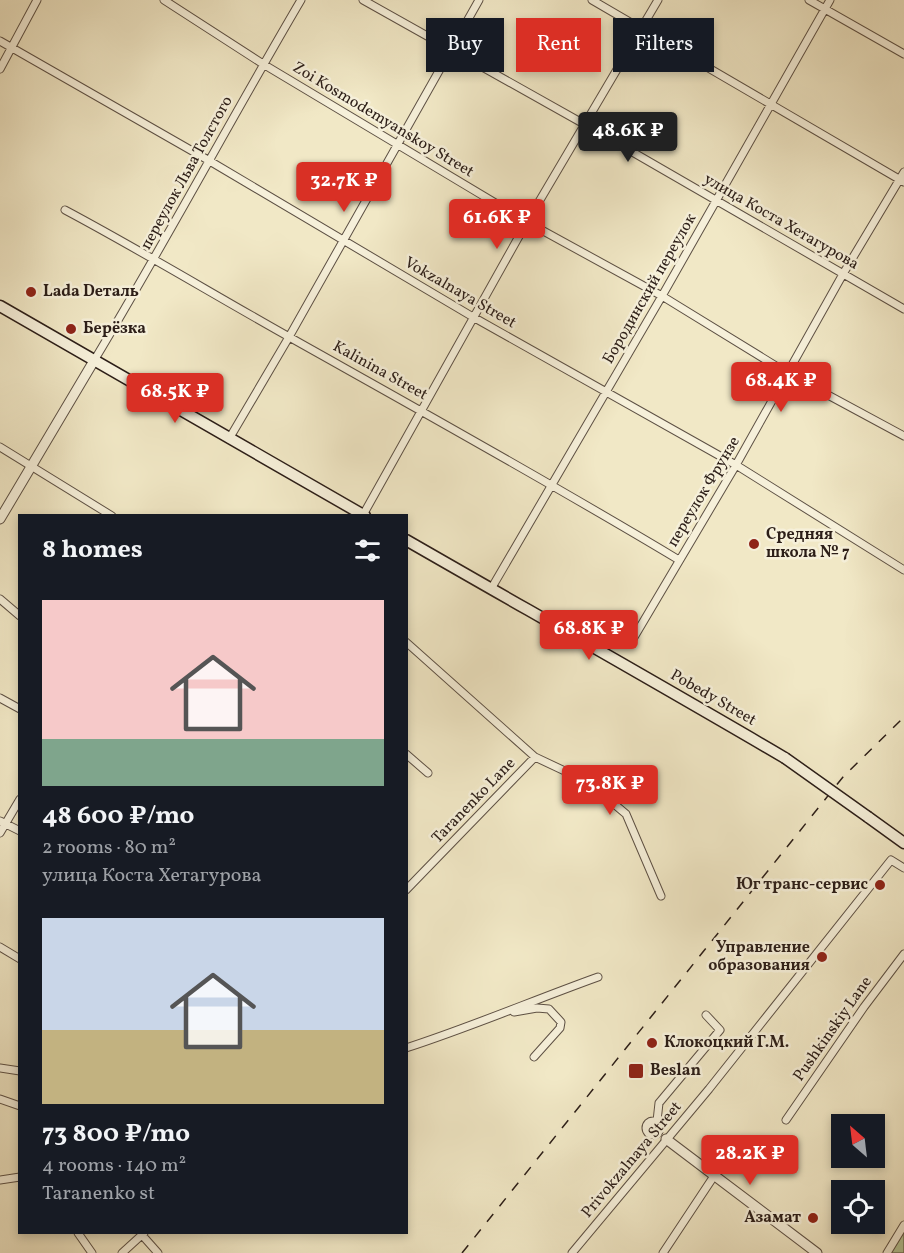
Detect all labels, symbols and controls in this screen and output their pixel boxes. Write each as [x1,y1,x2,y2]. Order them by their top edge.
chip: Buy [426,18,504,72]
chip: Rent [516,18,601,72]
chip: Filters [613,18,714,72]
street label: Zoi Kosmodemyanskoy Street [288,57,478,183]
street label: переулок Льва Толстого [136,92,238,254]
pin: 48.6K ₽ [573,112,683,163]
text: 48.6K ₽ [592,117,664,145]
pin: 32.7K ₽ [289,162,399,213]
text: 32.7K ₽ [310,167,378,195]
street label: улица Коста Хетагурова [699,169,863,275]
pin: 61.6K ₽ [442,199,552,250]
text: 61.6K ₽ [463,204,531,232]
street label: Бородинский переулок [598,209,702,368]
street label: Vokzalnaya Street [400,252,520,334]
place label: Lada Dеталь [43,281,139,303]
marker: Lada Dеталь [24,285,38,299]
place label: Берёзка [83,318,146,340]
marker: Берёзка [64,322,78,336]
street label: Kalinina Street [329,336,432,406]
pin: 68.4K ₽ [726,362,836,413]
text: 68.4K ₽ [745,367,817,395]
pin: 68.5K ₽ [120,373,230,424]
text: 68.5K ₽ [141,378,209,406]
street label: переулок Фрунзе [662,433,746,551]
place label: Средняя школа № 7 [766,524,850,564]
text: 8 homes [42,532,143,568]
icon: filters [351,534,384,567]
marker: Средняя школа № 7 [747,537,761,551]
pin: 68.8K ₽ [534,610,644,661]
text: 68.8K ₽ [554,615,624,643]
icon: home [159,639,267,747]
street label: Pobedy Street [666,664,760,732]
street label: Taranenko Lane [427,753,521,849]
pin: 73.8K ₽ [555,765,665,816]
text: 73.8K ₽ [576,770,644,798]
text: 48 600 ₽/mo [42,798,195,834]
text: 2 rooms · 80 m² [42,834,176,862]
text: улица Коста Хетагурова [42,862,262,890]
place label: Юг транс-сервис [736,874,869,896]
marker: Юг транс-сервис [873,878,887,892]
place label: Управление образования [708,937,810,977]
marker: Управление образования [815,950,829,964]
icon: home [159,957,267,1065]
street label: Pushkinskiy Lane [789,972,877,1086]
place label: Клокоцкий Г.М. [664,1032,789,1054]
marker: Клокоцкий Г.М. [645,1036,659,1050]
place label: Beslan [650,1060,701,1082]
marker: Beslan [627,1062,645,1080]
street label: Privokzalnaya Street [577,1097,688,1223]
north arrow [831,1114,885,1168]
map controls [831,1114,885,1234]
text: 73 800 ₽/mo [42,1116,190,1152]
pin: 28.2K ₽ [695,1135,805,1186]
text: 28.2K ₽ [715,1140,785,1168]
text: 4 rooms · 140 m² [42,1152,186,1180]
text: Taranenko st [42,1180,155,1208]
button: locate [831,1180,885,1234]
place label: Азамат [744,1207,801,1229]
marker: Азамат [806,1211,820,1225]

